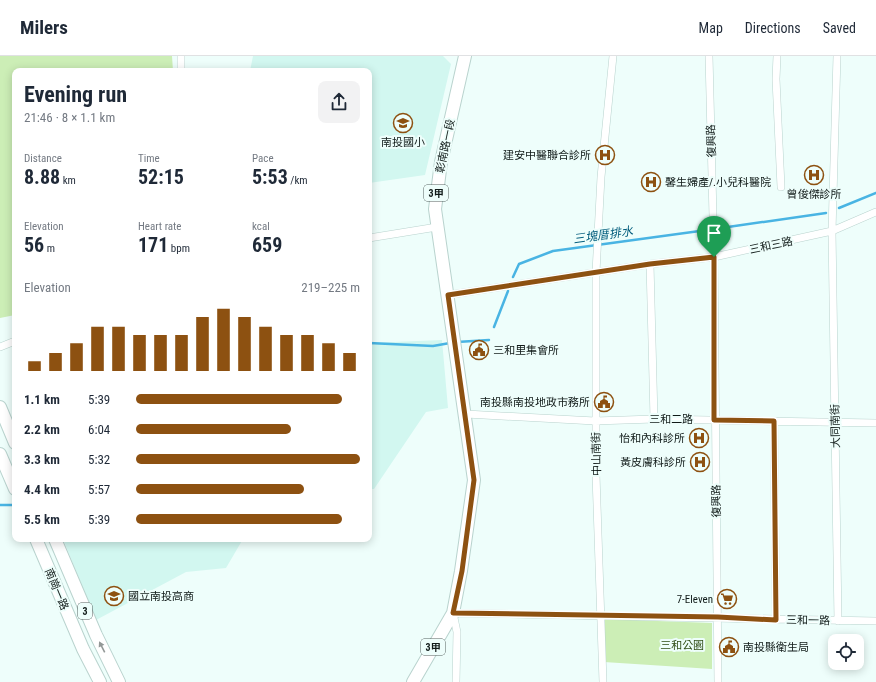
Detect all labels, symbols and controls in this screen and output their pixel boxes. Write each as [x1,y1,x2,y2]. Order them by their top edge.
text: Milers [20,16,68,39]
text: Map [699,20,723,36]
text: Directions [745,20,801,36]
text: Saved [823,20,856,36]
button: share [318,81,360,123]
text: Evening run [24,82,127,107]
text: 21:46 · 8 × 1.1 km [24,110,115,125]
school or university icon: 南投國小 [392,112,414,134]
street label: 彰南路一段 [433,118,458,174]
street label: 復興路 [704,124,719,158]
place label: 南投國小 [381,136,425,149]
hospital icon: 建安中醫聯合診所 [594,144,616,166]
place label: 建安中醫聯合診所 [503,149,591,162]
text: Distance [24,152,62,165]
text: Time [138,152,160,165]
text: Pace [252,152,274,165]
hospital icon: 曾俊傑診所 [803,164,825,186]
text: 8.88 [24,165,60,189]
text: 52:15 [138,165,184,189]
text: 5:53 [252,165,288,189]
hospital icon: 馨生婦產/.小兒科醫院 [640,171,662,193]
text: km [60,174,76,187]
text: /km [288,174,308,187]
place label: 馨生婦產/.小兒科醫院 [665,176,771,189]
road number: 3甲 [424,185,448,201]
place label: 曾俊傑診所 [787,188,842,201]
pin [697,216,731,257]
text: Elevation [24,220,64,233]
text: Heart rate [138,220,181,233]
text: kcal [252,220,270,233]
icon: arrive [703,222,725,244]
water label: 三塊厝排水 [572,224,635,246]
text: 56 [24,233,44,257]
text: 171 [138,233,168,257]
text: 659 [252,233,282,257]
street label: 三和三路 [748,235,794,256]
text: m [44,242,55,255]
text: bpm [168,242,190,255]
text: Elevation [24,280,71,295]
text: 219–225 m [301,280,360,295]
public building icon: 三和里集會所 [468,339,490,361]
place label: 三和里集會所 [493,344,559,357]
public building icon: 南投縣南投地政市務所 [593,391,615,413]
text: 1.1 km [24,392,60,407]
text: 5:39 [88,392,110,407]
place label: 南投縣南投地政市務所 [480,396,590,409]
street label: 大同南街 [829,404,842,448]
street label: 三和二路 [649,413,693,426]
text: 2.2 km [24,422,60,437]
text: 6:04 [88,422,110,437]
hospital icon: 怡和內科診所 [688,427,710,449]
street label: 中山南街 [590,432,603,476]
place label: 怡和內科診所 [619,432,685,445]
hospital icon: 黃皮膚科診所 [689,451,711,473]
text: 3.3 km [24,452,60,467]
text: 5:32 [88,452,110,467]
place label: 黃皮膚科診所 [620,456,686,469]
text: 4.4 km [24,482,60,497]
text: 5:57 [88,482,110,497]
street label: 復興路 [710,484,723,518]
text: 5.5 km [24,512,60,527]
text: 5:39 [88,512,110,527]
street label: 南崗一路 [42,566,71,612]
school or university icon: 國立南投高商 [103,585,125,607]
supermarket icon: 7-Eleven [716,588,738,610]
place label: 國立南投高商 [128,590,194,603]
place label: 7-Eleven [677,593,713,606]
road number: 3 [78,603,92,619]
street label: 三和一路 [786,614,830,627]
map controls [828,634,864,670]
button: locate [828,634,864,670]
public building icon: 南投縣衛生局 [718,636,740,658]
road number: 3甲 [421,639,445,655]
park label: 三和公園 [660,639,704,652]
one-way arrow [98,641,105,653]
place label: 南投縣衛生局 [743,641,809,654]

